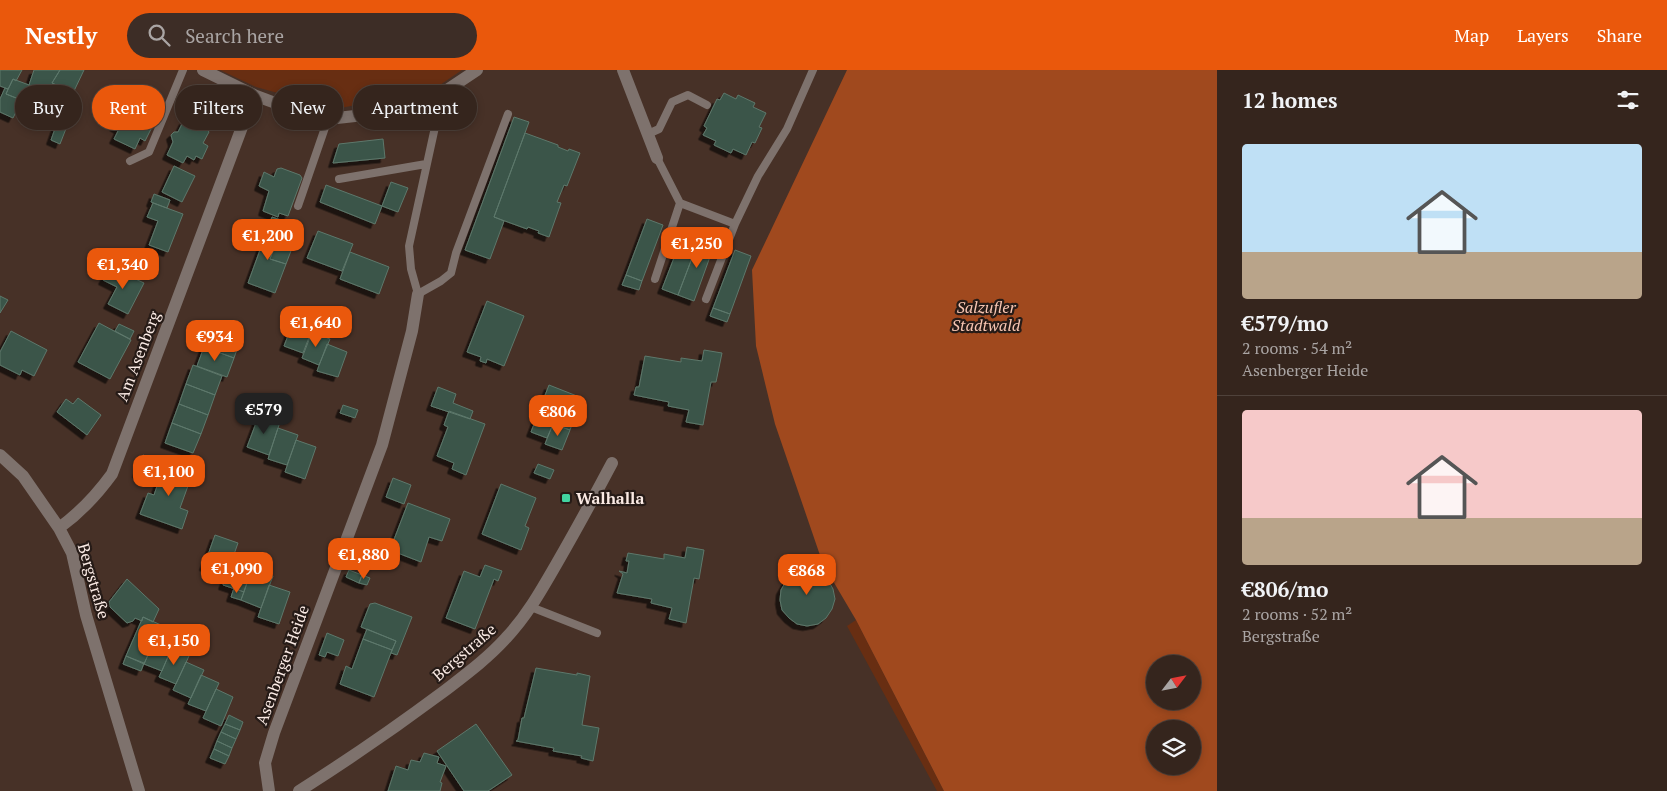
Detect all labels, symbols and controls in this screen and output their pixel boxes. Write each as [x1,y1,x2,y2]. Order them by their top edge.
search box [127,13,477,58]
text: Nestly [25,19,97,51]
icon: search [145,21,173,49]
text: Search here [185,23,284,48]
text: Map [1454,23,1489,47]
text: Layers [1517,23,1569,47]
text: Share [1597,23,1642,47]
chip: Buy [15,85,82,130]
chip: Rent [92,85,165,130]
chip: Filters [175,85,262,130]
chip: New [272,85,343,130]
chip: Apartment [353,85,477,130]
text: 12 homes [1242,86,1338,114]
icon: filters [1614,86,1642,114]
icon: home [1397,177,1487,267]
pin: €1,200 [227,218,309,261]
text: €1,200 [243,224,293,246]
pin: €1,250 [656,226,738,269]
text: €1,250 [672,232,722,254]
pin: €1,340 [82,248,164,290]
text: €1,340 [98,253,148,275]
park label: Salzufler Stadtwald [952,296,1021,336]
pin: €1,640 [275,306,357,348]
street label: Am Asenberg [111,307,166,404]
text: €579/mo [1242,309,1329,337]
text: €1,640 [291,311,341,333]
pin: €934 [185,320,245,362]
text: €934 [197,325,233,347]
text: 2 rooms · 54 m² [1242,337,1352,359]
text: Asenberger Heide [1242,359,1368,381]
pin: €579 [234,392,294,435]
pin: €806 [528,394,588,437]
text: €579 [246,398,282,420]
text: €806 [540,400,576,422]
icon: home [1397,442,1487,532]
pin: €1,100 [128,454,210,497]
text: €1,100 [144,460,194,482]
place label: Walhalla [576,487,644,509]
marker: Walhalla [560,492,572,504]
pin: €1,880 [323,538,405,580]
street label: Bergstraße [73,541,115,621]
text: €1,880 [339,543,389,565]
pin: €1,090 [196,552,278,594]
pin: €868 [777,554,837,596]
text: €1,090 [212,557,262,579]
text: €868 [789,559,825,581]
text: €806/mo [1242,575,1329,603]
street label: Asenberger Heide [250,602,314,728]
text: 2 rooms · 52 m² [1242,603,1352,625]
street label: Bergstraße [427,618,501,686]
pin: €1,150 [133,624,215,666]
text: Bergstraße [1242,625,1320,647]
text: €1,150 [149,629,199,651]
north arrow [1146,655,1201,710]
map controls [1146,655,1201,775]
button: layers [1146,720,1201,775]

